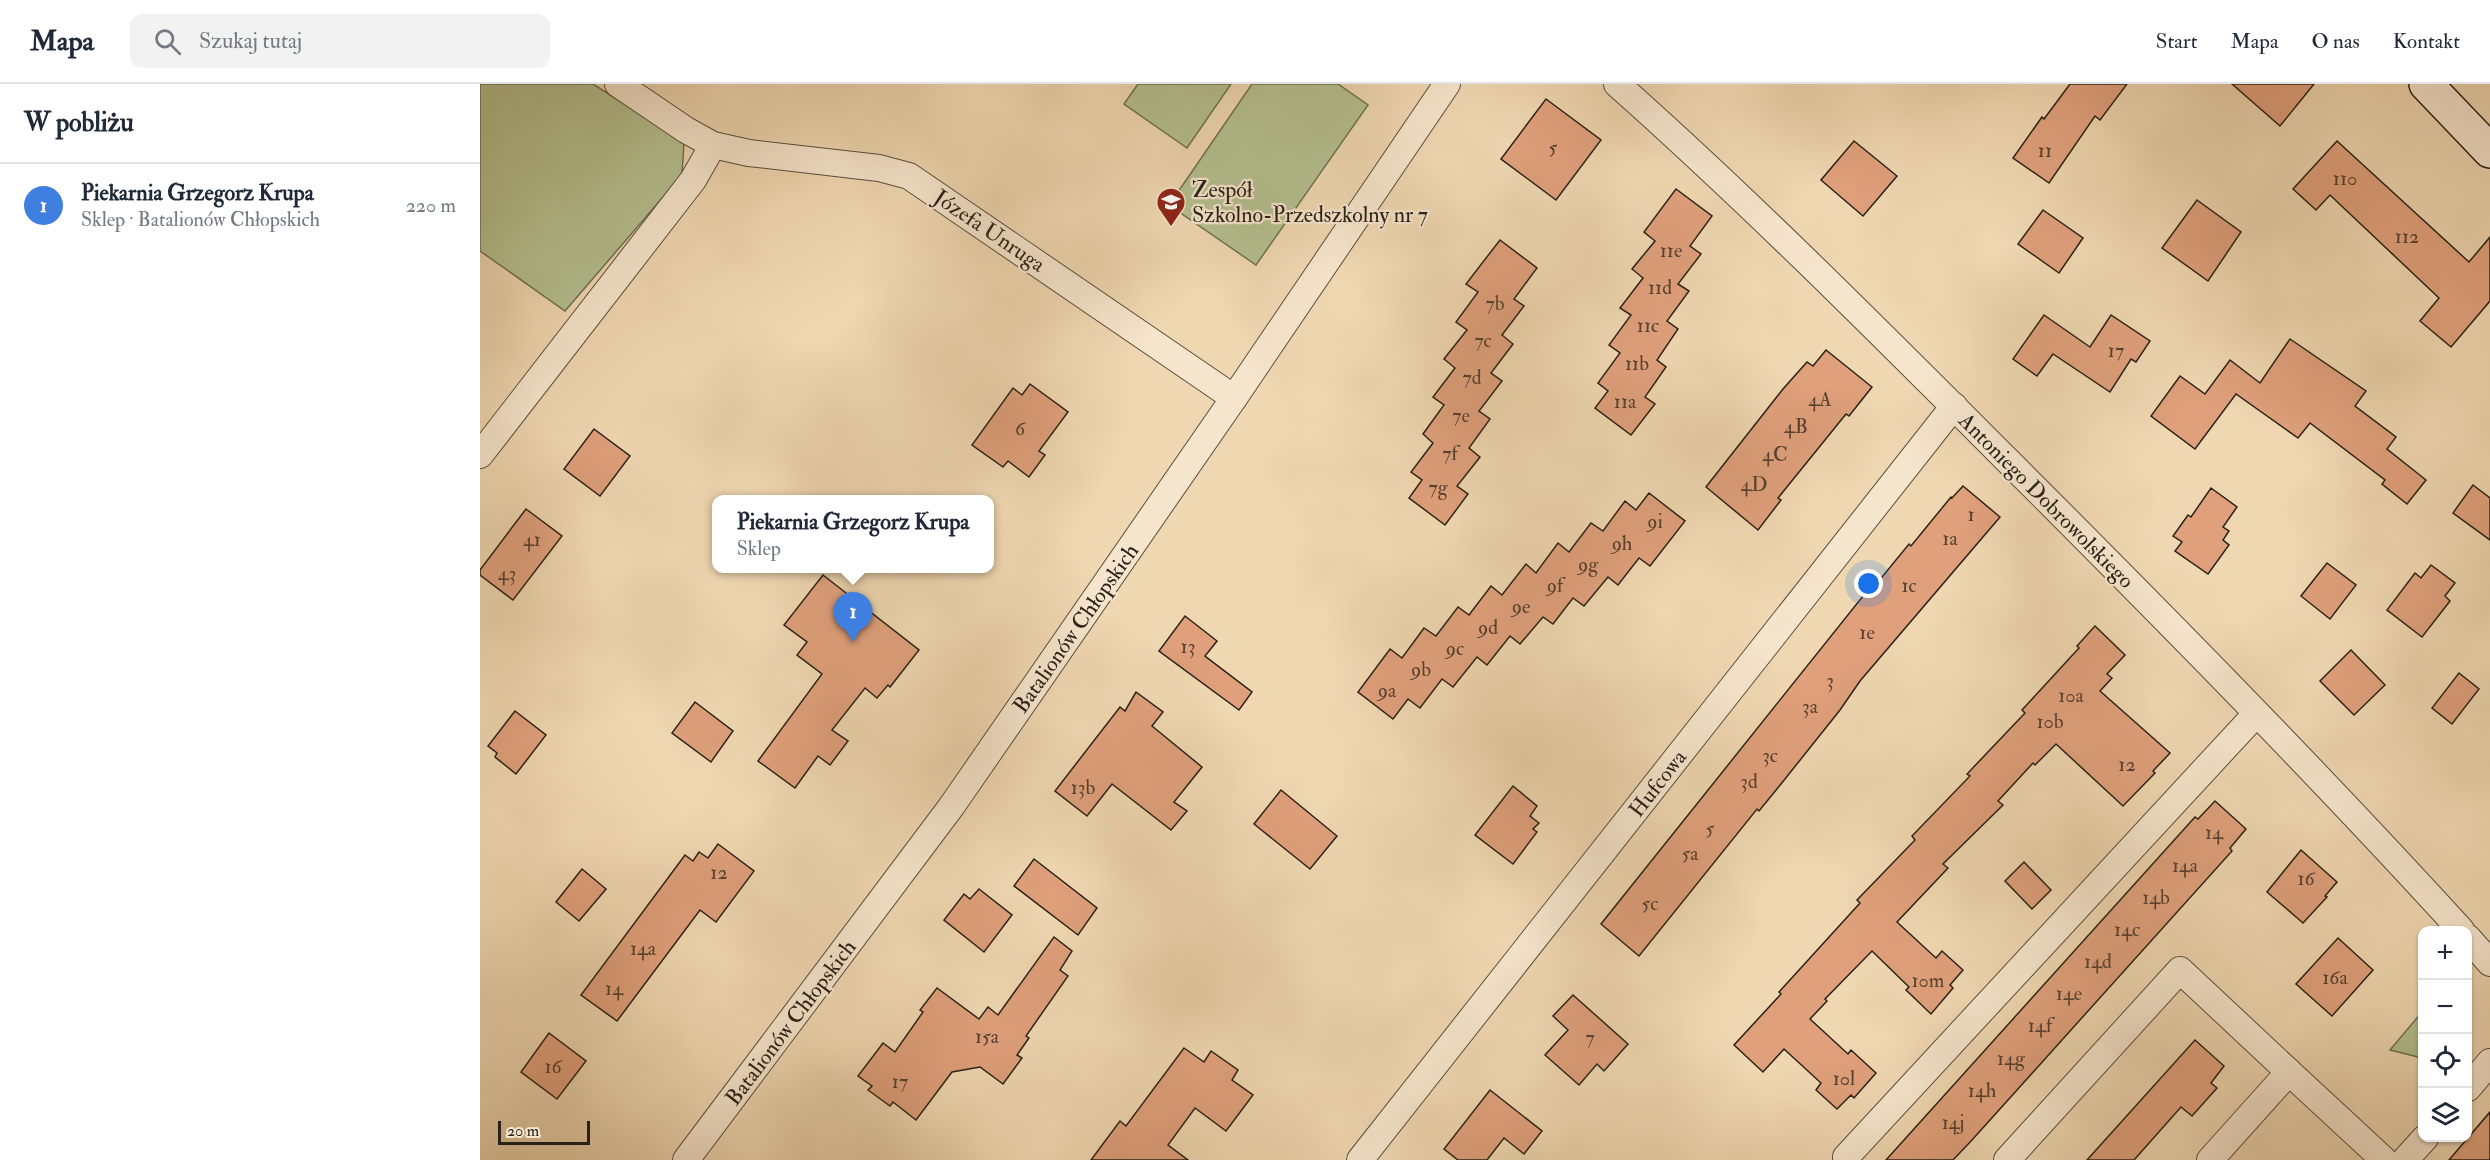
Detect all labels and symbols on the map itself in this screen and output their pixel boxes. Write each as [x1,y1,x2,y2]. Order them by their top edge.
house number: 5 [1549,135,1558,160]
house number: 11 [2038,138,2052,163]
house number: 110 [2333,166,2357,191]
place label: Zespół Szkolno-Przedszkolny nr 7 [1192,176,1428,229]
street label: Józefa Unruga [928,183,1051,279]
school or university icon: Zespół Szkolno-Przedszkolny nr 7 [1155,186,1187,228]
house number: 112 [2395,224,2419,249]
house number: 11e [1660,238,1682,263]
house number: 11d [1648,275,1672,300]
house number: 7b [1486,291,1505,316]
house number: 11c [1637,313,1659,338]
house number: 7c [1474,328,1492,353]
house number: 17 [2108,338,2124,363]
house number: 11b [1625,351,1649,376]
house number: 7d [1462,365,1482,390]
house number: 4A [1808,387,1832,412]
house number: 11a [1614,389,1637,414]
house number: 7e [1452,403,1470,428]
street label: Antoniego Dobrowolskiego [1952,406,2140,594]
house number: 4B [1784,414,1808,439]
house number: 6 [1015,416,1026,441]
house number: 7f [1442,441,1461,466]
house number: 4C [1762,442,1788,467]
house number: 4D [1740,472,1768,497]
house number: 7g [1428,475,1449,500]
house number: 1 [1967,502,1975,527]
house number: 9i [1645,509,1663,534]
house number: 1a [1942,526,1958,551]
house number: 41 [523,527,541,552]
house number: 9h [1610,531,1633,556]
street label: Batalionów Chłopskich [1007,538,1146,719]
house number: 9g [1576,552,1599,577]
house number: 43 [498,561,516,586]
your location [1854,569,1883,598]
house number: 9f [1545,573,1567,598]
house number: 1c [1901,573,1917,598]
pin: 1 [834,592,872,642]
house number: 9e [1510,594,1530,619]
house number: 9d [1476,615,1498,640]
house number: 1e [1859,620,1875,645]
house number: 13 [1181,634,1195,659]
house number: 9c [1444,636,1464,661]
house number: 9b [1409,657,1431,682]
house number: 3 [1826,668,1834,693]
house number: 9a [1376,678,1397,703]
house number: 10a [2058,683,2085,708]
house number: 3a [1802,694,1819,719]
house number: 10b [2036,709,2064,734]
house number: 3c [1762,743,1778,768]
street label: Hufcowa [1623,744,1693,823]
house number: 12 [2118,752,2136,777]
house number: 3d [1740,769,1758,794]
house number: 13b [1071,775,1095,800]
house number: 5 [1706,816,1715,841]
house number: 14 [2205,820,2224,845]
house number: 5a [1681,841,1699,866]
house number: 14a [2172,853,2199,878]
house number: 12 [710,860,728,885]
house number: 16 [2297,866,2315,891]
house number: 14b [2142,885,2170,910]
house number: 5c [1642,891,1658,916]
house number: 14c [2114,917,2140,942]
street label: Batalionów Chłopskich [719,934,863,1112]
house number: 14a [630,936,657,961]
house number: 14d [2084,949,2112,974]
house number: 16a [2322,965,2348,990]
house number: 10m [1912,968,1945,993]
house number: 14 [605,976,624,1001]
house number: 14e [2056,981,2082,1006]
house number: 14f [2028,1013,2056,1038]
house number: 15a [975,1024,1000,1049]
house number: 7 [1585,1025,1595,1050]
house number: 14g [1997,1046,2026,1071]
house number: 16 [544,1054,562,1079]
house number: 10l [1833,1066,1855,1091]
house number: 17 [892,1069,908,1094]
house number: 14h [1968,1078,1997,1103]
house number: 14j [1942,1110,1964,1135]
scale bar [498,1118,590,1146]

